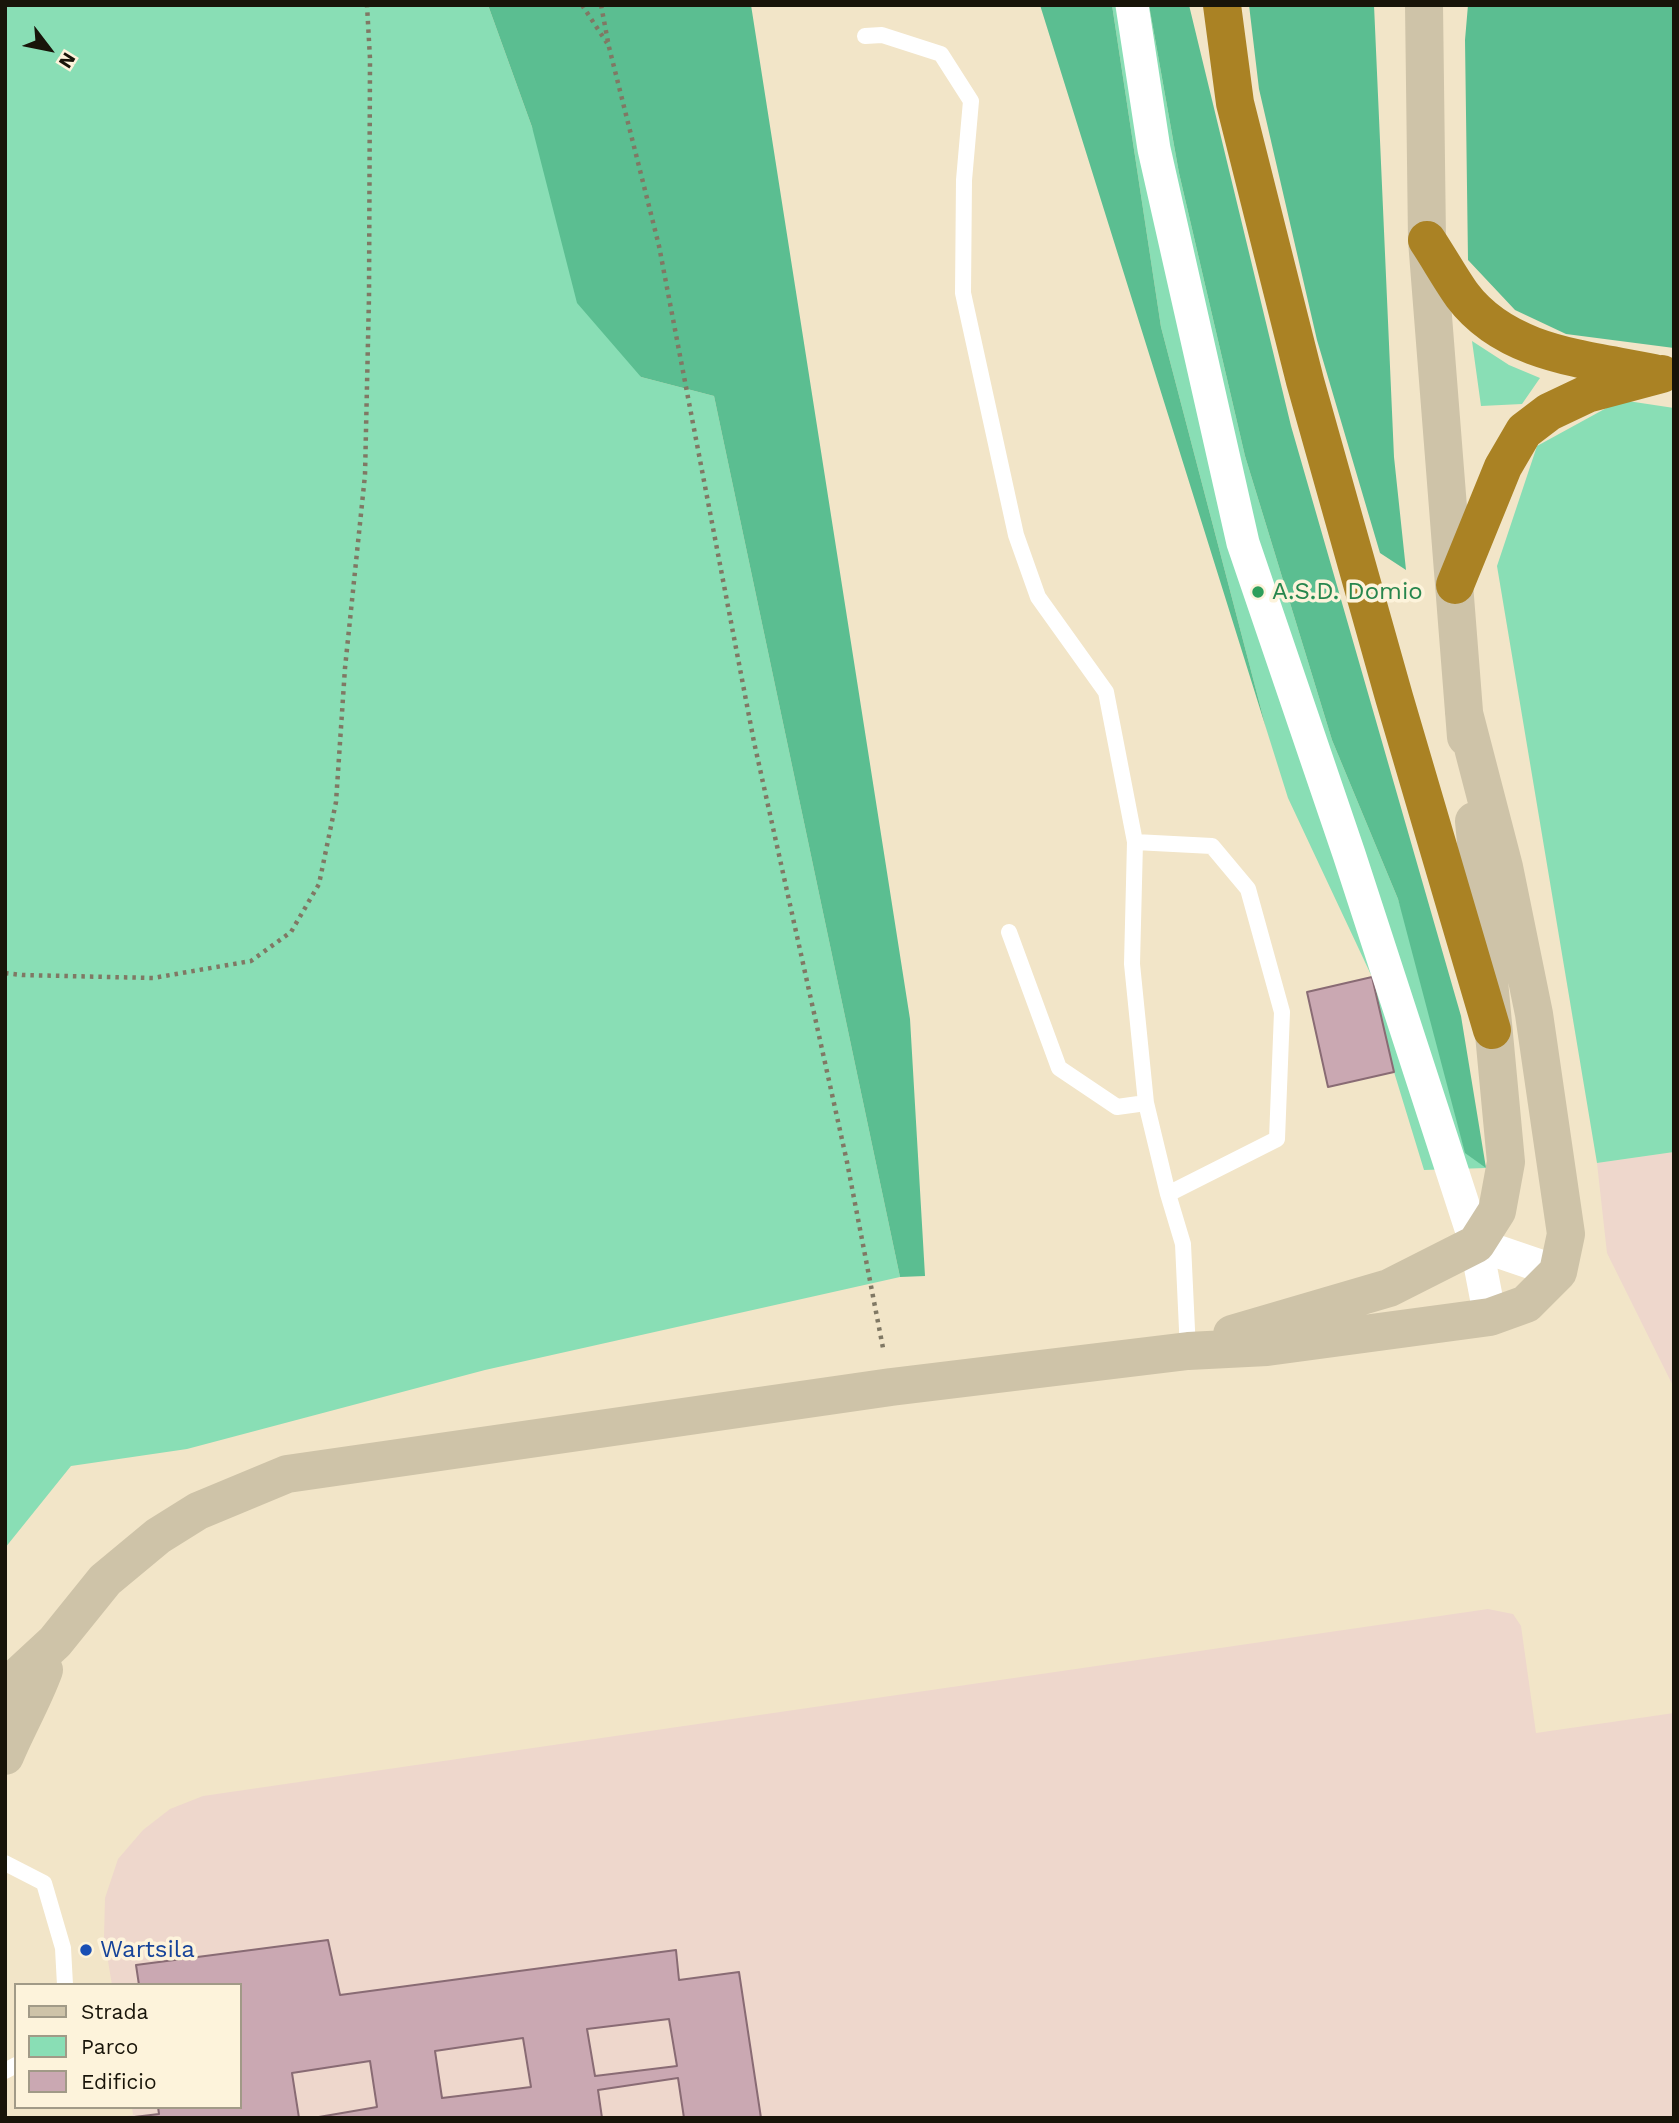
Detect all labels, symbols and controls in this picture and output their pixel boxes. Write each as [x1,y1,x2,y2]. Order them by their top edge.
north arrow [14,14,84,84]
text: N [54,48,81,72]
place label: A.S.D. Domio [1272,578,1423,606]
marker: A.S.D. Domio [1250,584,1266,600]
place label: Wartsila [100,1936,195,1964]
marker: Wartsila [78,1942,94,1958]
legend [14,1983,242,2109]
text: Strada [81,1999,148,2024]
text: Parco [81,2034,138,2059]
text: Edificio [81,2069,157,2094]

